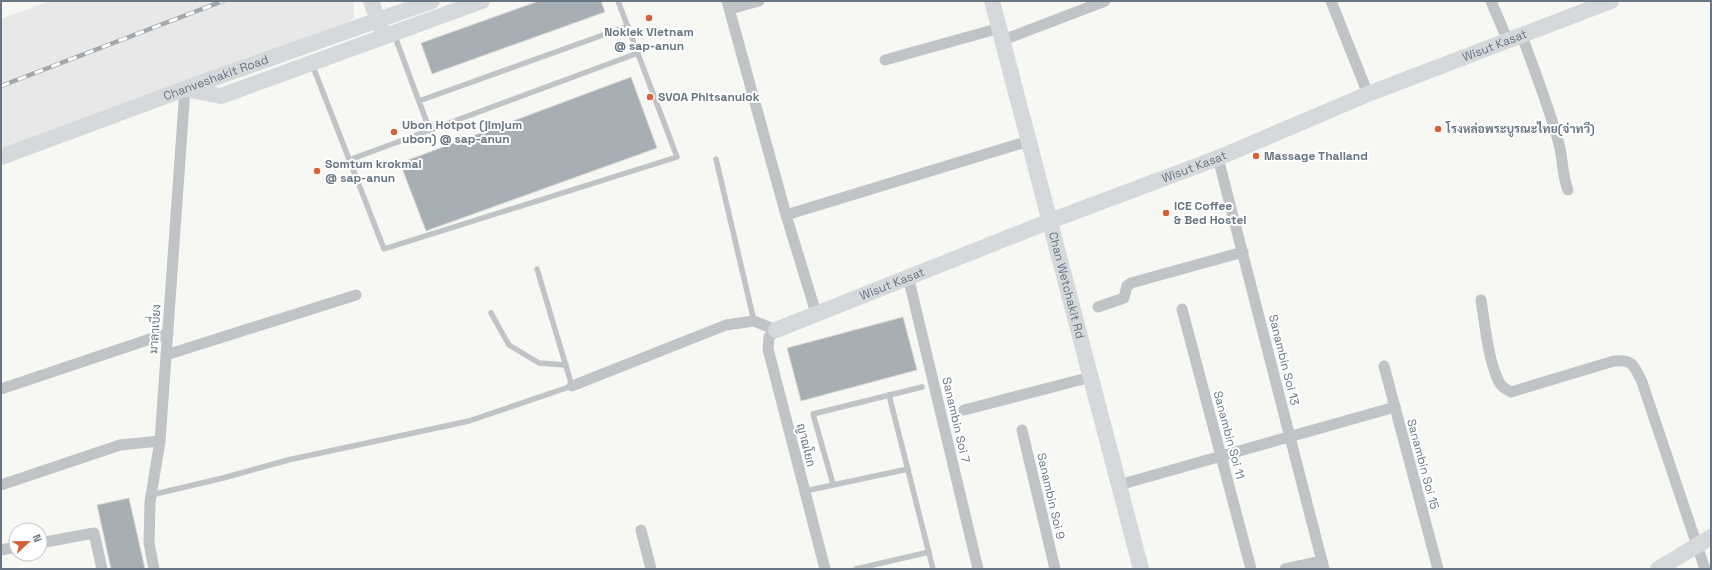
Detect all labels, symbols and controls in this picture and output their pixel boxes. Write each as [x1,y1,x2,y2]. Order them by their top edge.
marker: Noklek Vietnam @ sap-anun [644,13,654,23]
place label: Noklek Vietnam @ sap-anun [604,24,694,54]
street label: Wisut Kasat [1460,26,1529,65]
street label: Chanveshakit Road [161,51,271,104]
place label: SVOA Phitsanulok [658,89,760,105]
marker: SVOA Phitsanulok [645,92,655,102]
place label: Ubon Hotpot (jimjum ubon) @ sap-anun [402,117,522,147]
place label: โรงหล่อพระบูรณะไทย(จ่าทวี) [1445,121,1595,137]
marker: โรงหล่อพระบูรณะไทย(จ่าทวี) [1433,124,1443,134]
marker: Ubon Hotpot (jimjum ubon) @ sap-anun [389,127,399,137]
street label: Wisut Kasat [1160,147,1229,186]
place label: Massage Thailand [1264,148,1368,164]
marker: Massage Thailand [1251,151,1261,161]
place label: Somtum krokmai @ sap-anun [325,156,422,186]
marker: Somtum krokmai @ sap-anun [312,166,322,176]
place label: ICE Coffee & Bed Hostel [1174,198,1247,228]
marker: ICE Coffee & Bed Hostel [1161,208,1171,218]
street label: Chan Wetchakit Rd [1045,230,1088,340]
street label: Wisut Kasat [857,264,927,304]
street label: มาลาเบี่ยง [142,303,165,354]
street label: Sanambin Soi 13 [1265,313,1303,407]
street label: Sanambin Soi 7 [938,376,974,465]
street label: Sanambin Soi 11 [1210,389,1248,481]
street label: Sanambin Soi 15 [1403,417,1443,511]
street label: ญาณโยก [793,422,819,468]
street label: Sanambin Soi 9 [1033,451,1069,541]
north arrow [8,522,48,562]
text: N [29,532,45,544]

